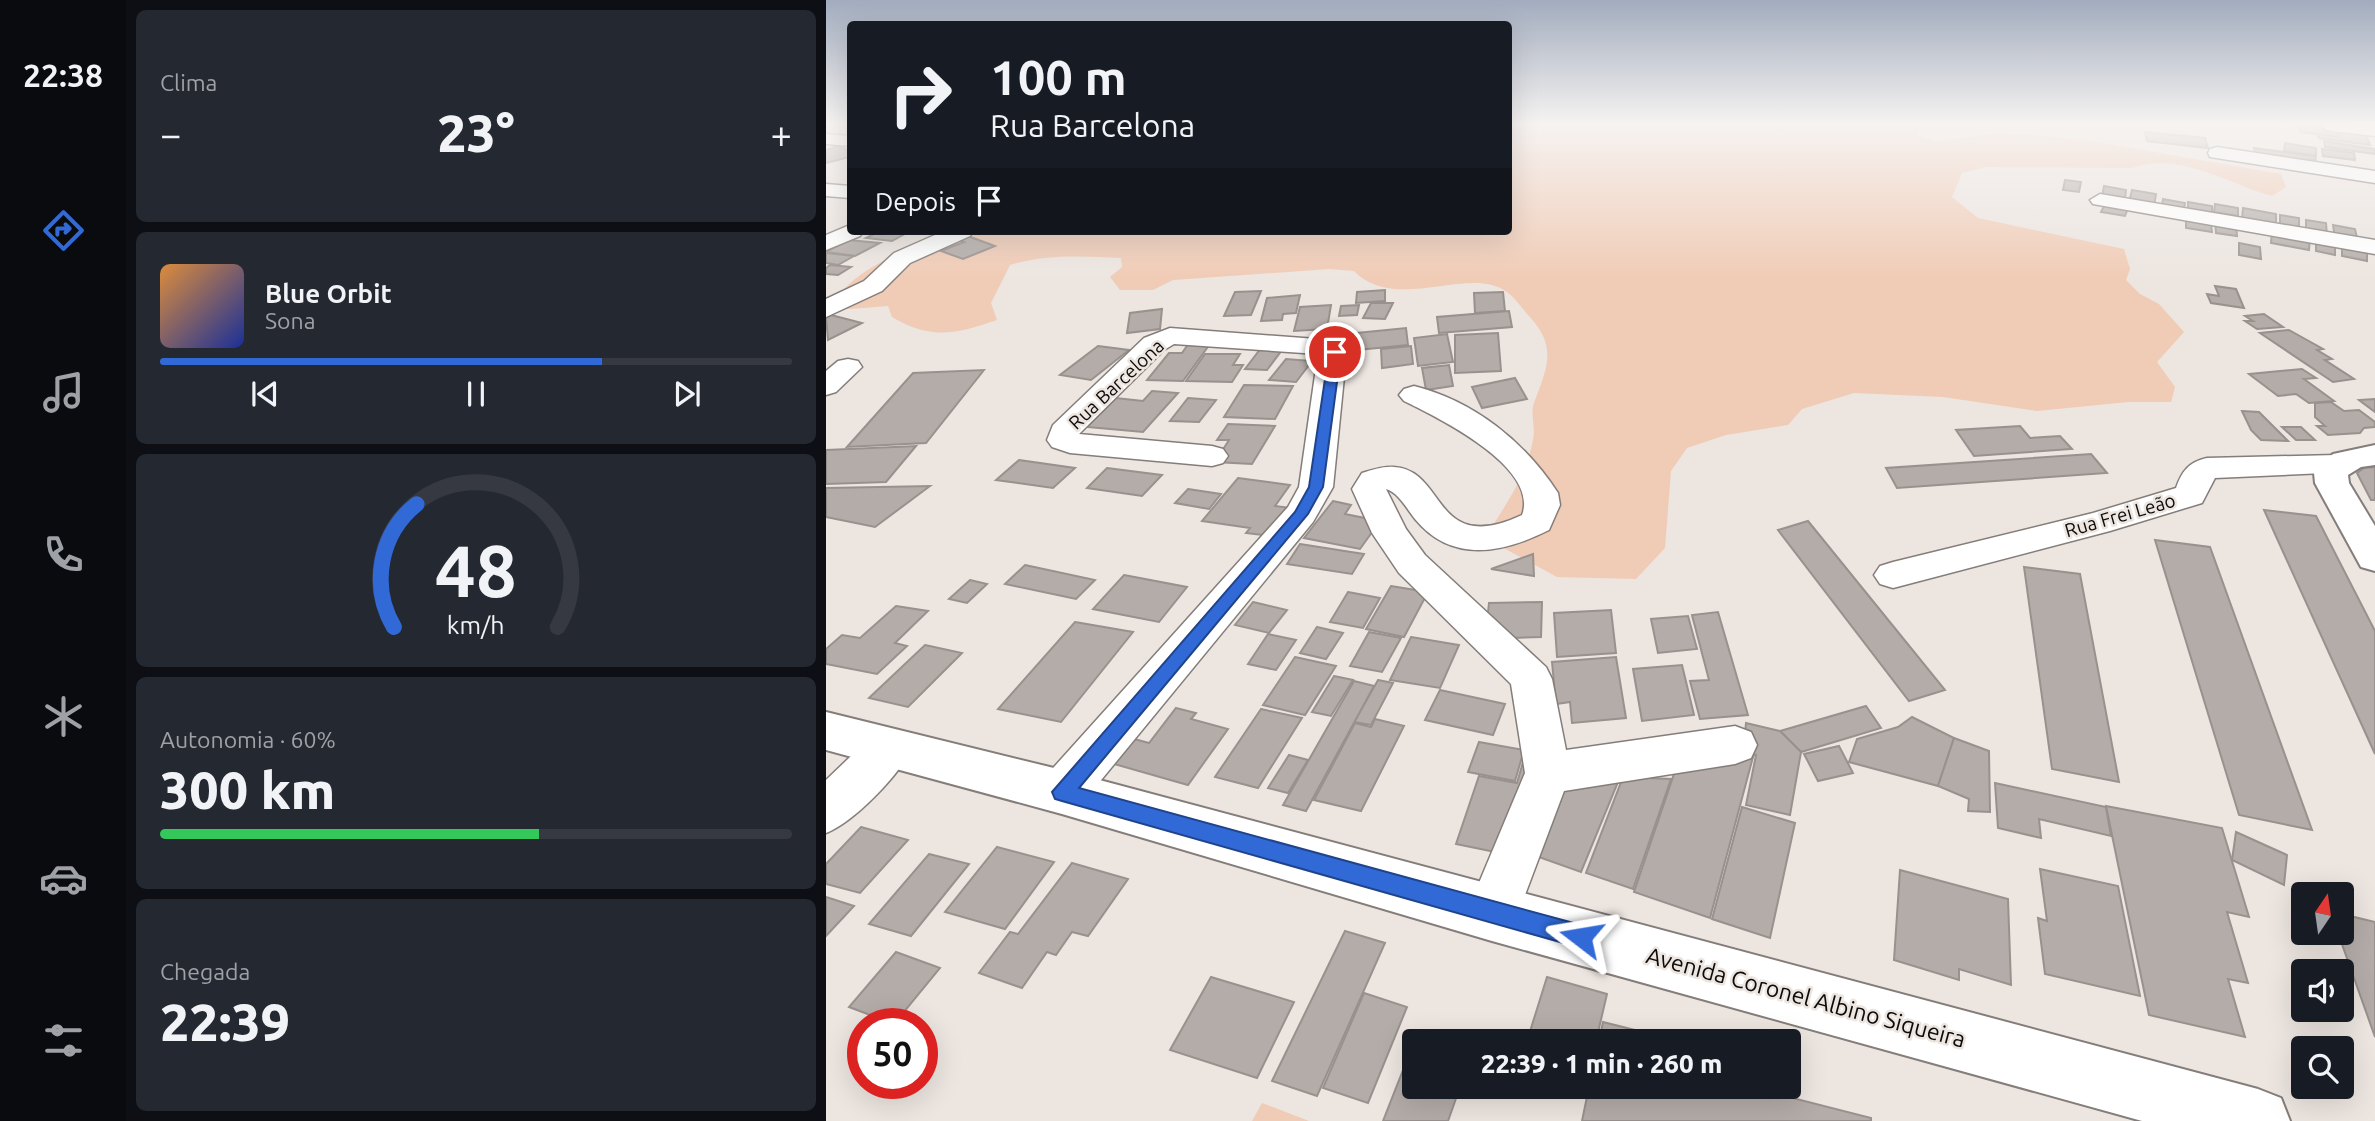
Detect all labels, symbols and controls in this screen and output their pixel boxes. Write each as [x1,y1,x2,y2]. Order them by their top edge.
icon: right [875,49,966,140]
text: 100 m [990,49,1127,104]
text: 22:38 [23,57,103,93]
text: Clima [160,70,217,95]
text: 23° [437,104,515,162]
text: Rua Barcelona [990,107,1195,143]
text: − [160,113,181,155]
text: + [771,113,792,155]
icon: arrive [970,182,1008,220]
text: Depois [875,187,956,216]
icon: directions [39,206,88,255]
text: Blue Orbit [265,279,392,308]
text: Sona [265,308,315,333]
pin [1305,322,1365,382]
icon: arrive [1316,333,1354,371]
street label: Rua Barcelona [1064,334,1168,434]
icon: music [39,368,88,417]
icon: previous [246,375,284,413]
icon: pause [457,375,495,413]
icon: next [668,375,706,413]
street label: Rua Frei Leão [2062,489,2178,541]
text: 48 [435,529,517,611]
icon: phone [39,530,88,579]
text: km/h [447,610,505,638]
icon: climate [39,692,88,741]
text: Autonomia · 60% [160,727,336,752]
text: 300 km [160,761,335,819]
icon: car [39,854,88,903]
north arrow [2291,882,2354,945]
map controls [2291,882,2354,1099]
position arrow [1544,900,1618,974]
street label: Avenida Coronel Albino Siqueira [1644,942,1968,1052]
text: Chegada [160,959,250,984]
button: sound [2291,959,2354,1022]
text: 22:39 [160,993,290,1051]
speed limit sign: 50 [847,1008,938,1099]
icon: filters [39,1016,88,1065]
button: search [2291,1036,2354,1099]
text: 22:39 · 1 min · 260 m [1481,1049,1722,1078]

